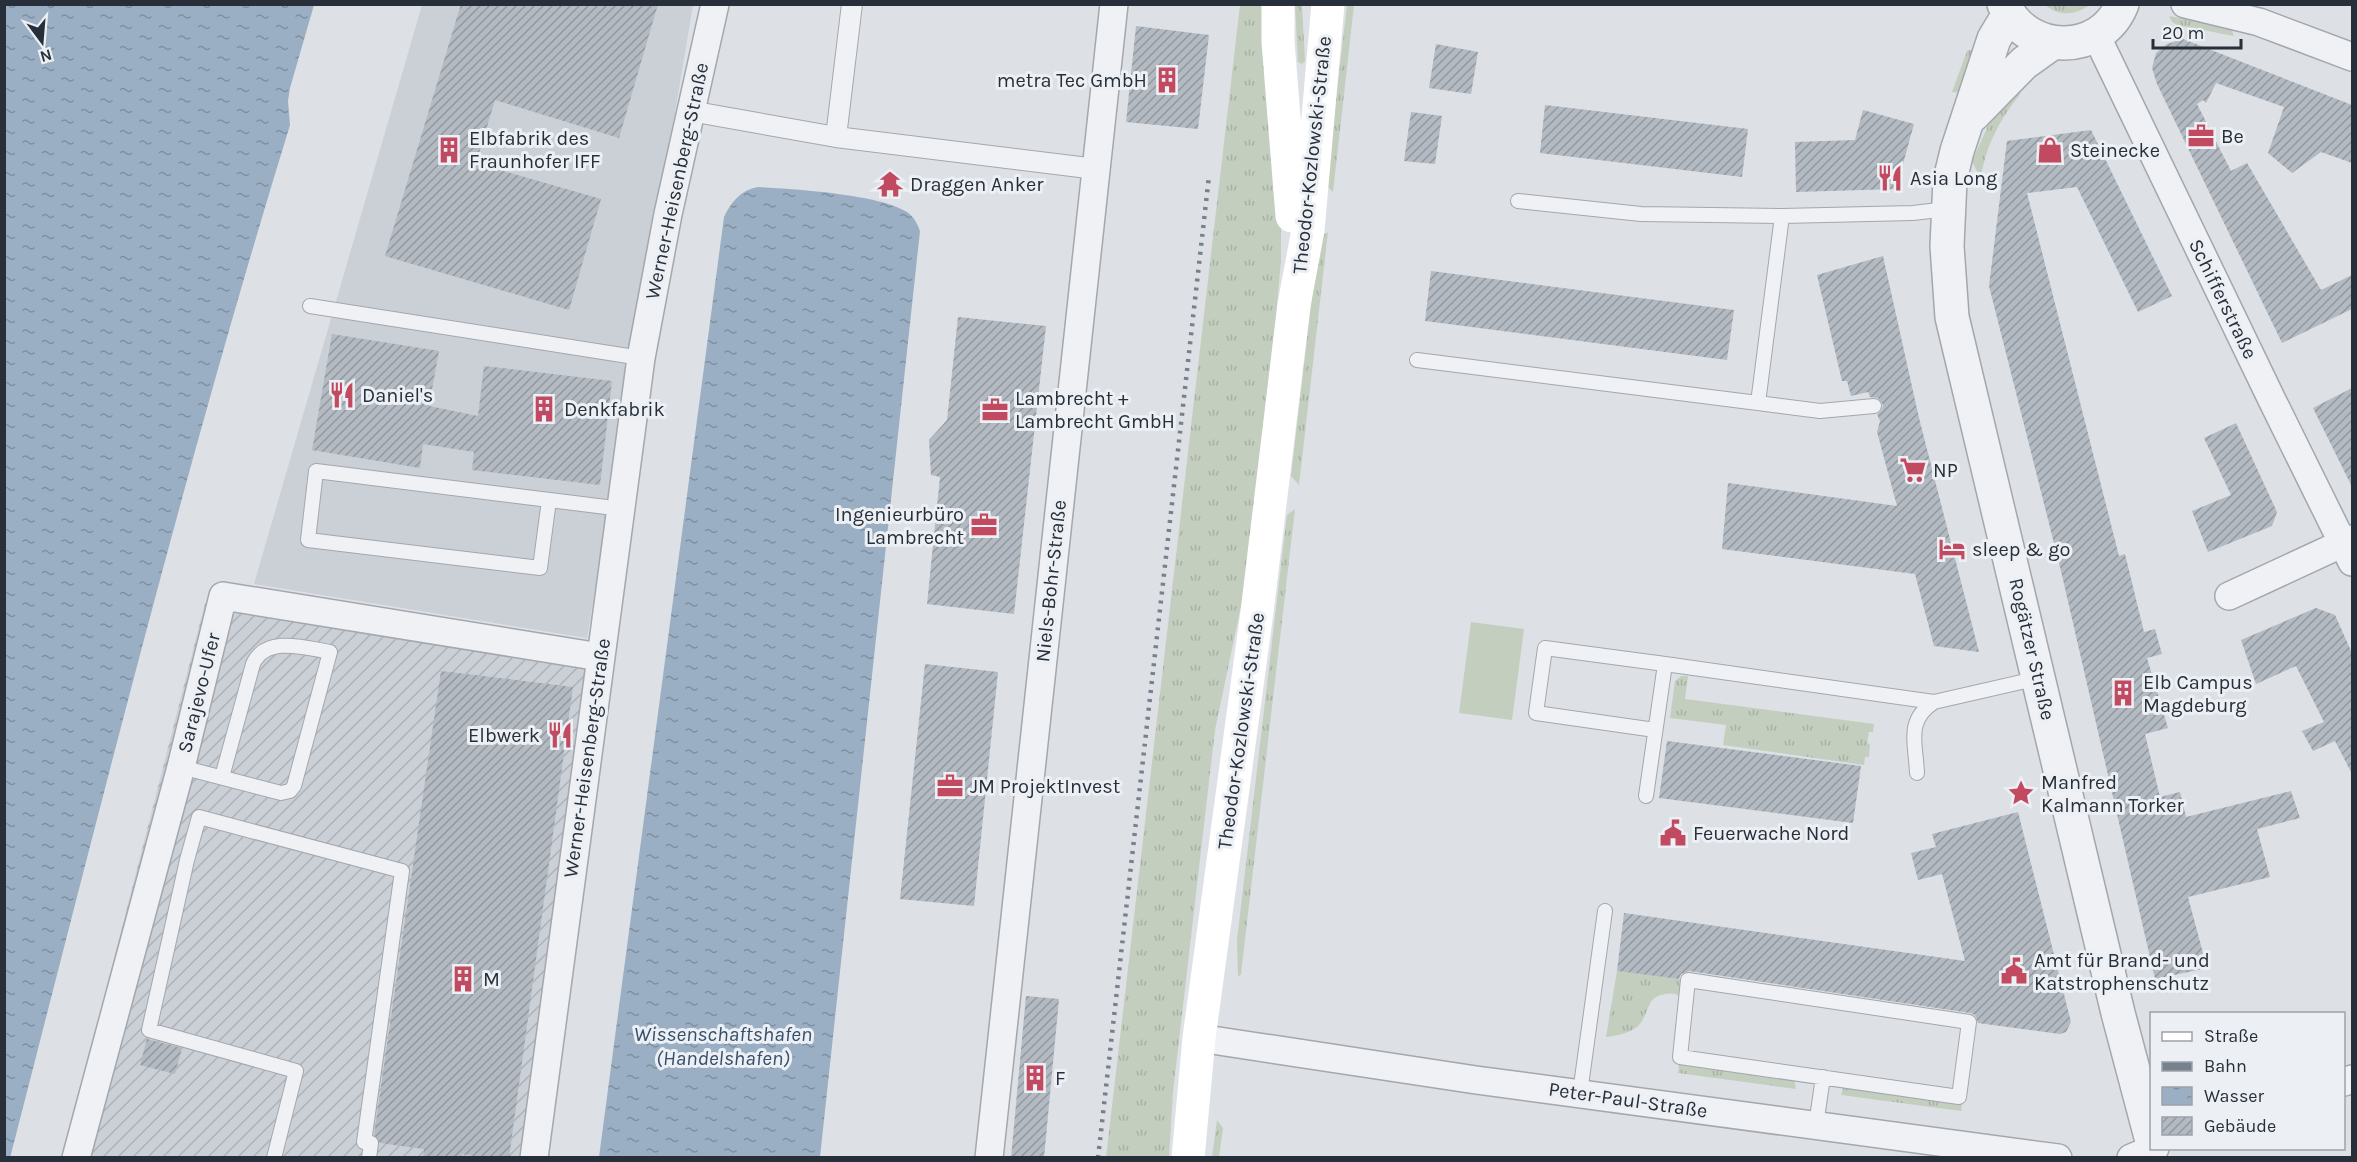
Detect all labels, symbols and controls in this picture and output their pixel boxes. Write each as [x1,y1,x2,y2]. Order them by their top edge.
north arrow [12,12,72,72]
scale bar [2153,12,2242,50]
text: 20 m [2162,22,2204,44]
street label: Theodor-Kozlowski-Straße [1288,35,1336,275]
text: N [38,45,54,67]
street label: Werner-Heisenberg-Straße [641,61,713,301]
building icon: metra Tec GmbH [1152,65,1182,95]
place label: metra Tec GmbH [997,69,1147,92]
office icon: Be [2186,121,2216,151]
place label: Be [2221,125,2244,148]
place label: Elbfabrik des Fraunhofer IFF [469,127,601,173]
building icon: Elbfabrik des Fraunhofer IFF [434,135,464,165]
shop icon: Steinecke [2035,135,2065,165]
place label: Steinecke [2070,139,2160,162]
restaurant icon: Asia Long [1875,163,1905,193]
place label: Asia Long [1910,167,1997,190]
temple icon: Draggen Anker [875,169,905,199]
place label: Draggen Anker [910,173,1044,196]
street label: Schifferstraße [2184,235,2262,363]
restaurant icon: Daniel's [327,380,357,410]
place label: Daniel's [362,384,433,407]
place label: Lambrecht + Lambrecht GmbH [1015,387,1175,433]
building icon: Denkfabrik [529,394,559,424]
office icon: Lambrecht + Lambrecht GmbH [980,395,1010,425]
place label: Denkfabrik [564,398,665,421]
supermarket icon: NP [1898,455,1928,485]
place label: NP [1933,459,1958,482]
street label: Niels-Bohr-Straße [1031,499,1071,663]
place label: Ingenieurbüro Lambrecht [835,503,964,549]
office icon: Ingenieurbüro Lambrecht [969,510,999,540]
hotel icon: sleep & go [1937,534,1967,564]
place label: sleep & go [1972,538,2070,561]
street label: Rogätzer Straße [2004,576,2060,722]
street label: Theodor-Kozlowski-Straße [1213,611,1269,851]
street label: Sarajevo-Ufer [173,630,225,756]
street label: Werner-Heisenberg-Straße [559,637,615,879]
place label: Elb Campus Magdeburg [2143,671,2253,717]
building icon: Elb Campus Magdeburg [2108,678,2138,708]
restaurant icon: Elbwerk [545,720,575,750]
place label: Elbwerk [468,724,540,747]
office icon: JM ProjektInvest [935,771,965,801]
place label: Manfred Kalmann Torker [2041,771,2185,817]
place label: JM ProjektInvest [970,775,1121,798]
place icon: Manfred Kalmann Torker [2006,778,2036,808]
public building icon: Feuerwache Nord [1658,818,1688,848]
place label: Feuerwache Nord [1693,822,1849,845]
place label: Amt für Brand- und Katstrophenschutz [2034,949,2210,995]
public building icon: Amt für Brand- und Katstrophenschutz [1999,956,2029,986]
building icon: M [448,964,478,994]
place label: M [483,968,500,991]
legend [2150,1012,2345,1150]
water label: Wissenschaftshafen (Handelshafen) [634,1022,812,1070]
text: Straße [2204,1025,2258,1047]
text: Bahn [2204,1055,2247,1077]
building icon: F [1020,1063,1050,1093]
place label: F [1055,1067,1065,1090]
street label: Peter-Paul-Straße [1547,1077,1709,1123]
text: Wasser [2204,1085,2265,1107]
text: Gebäude [2204,1115,2276,1137]

